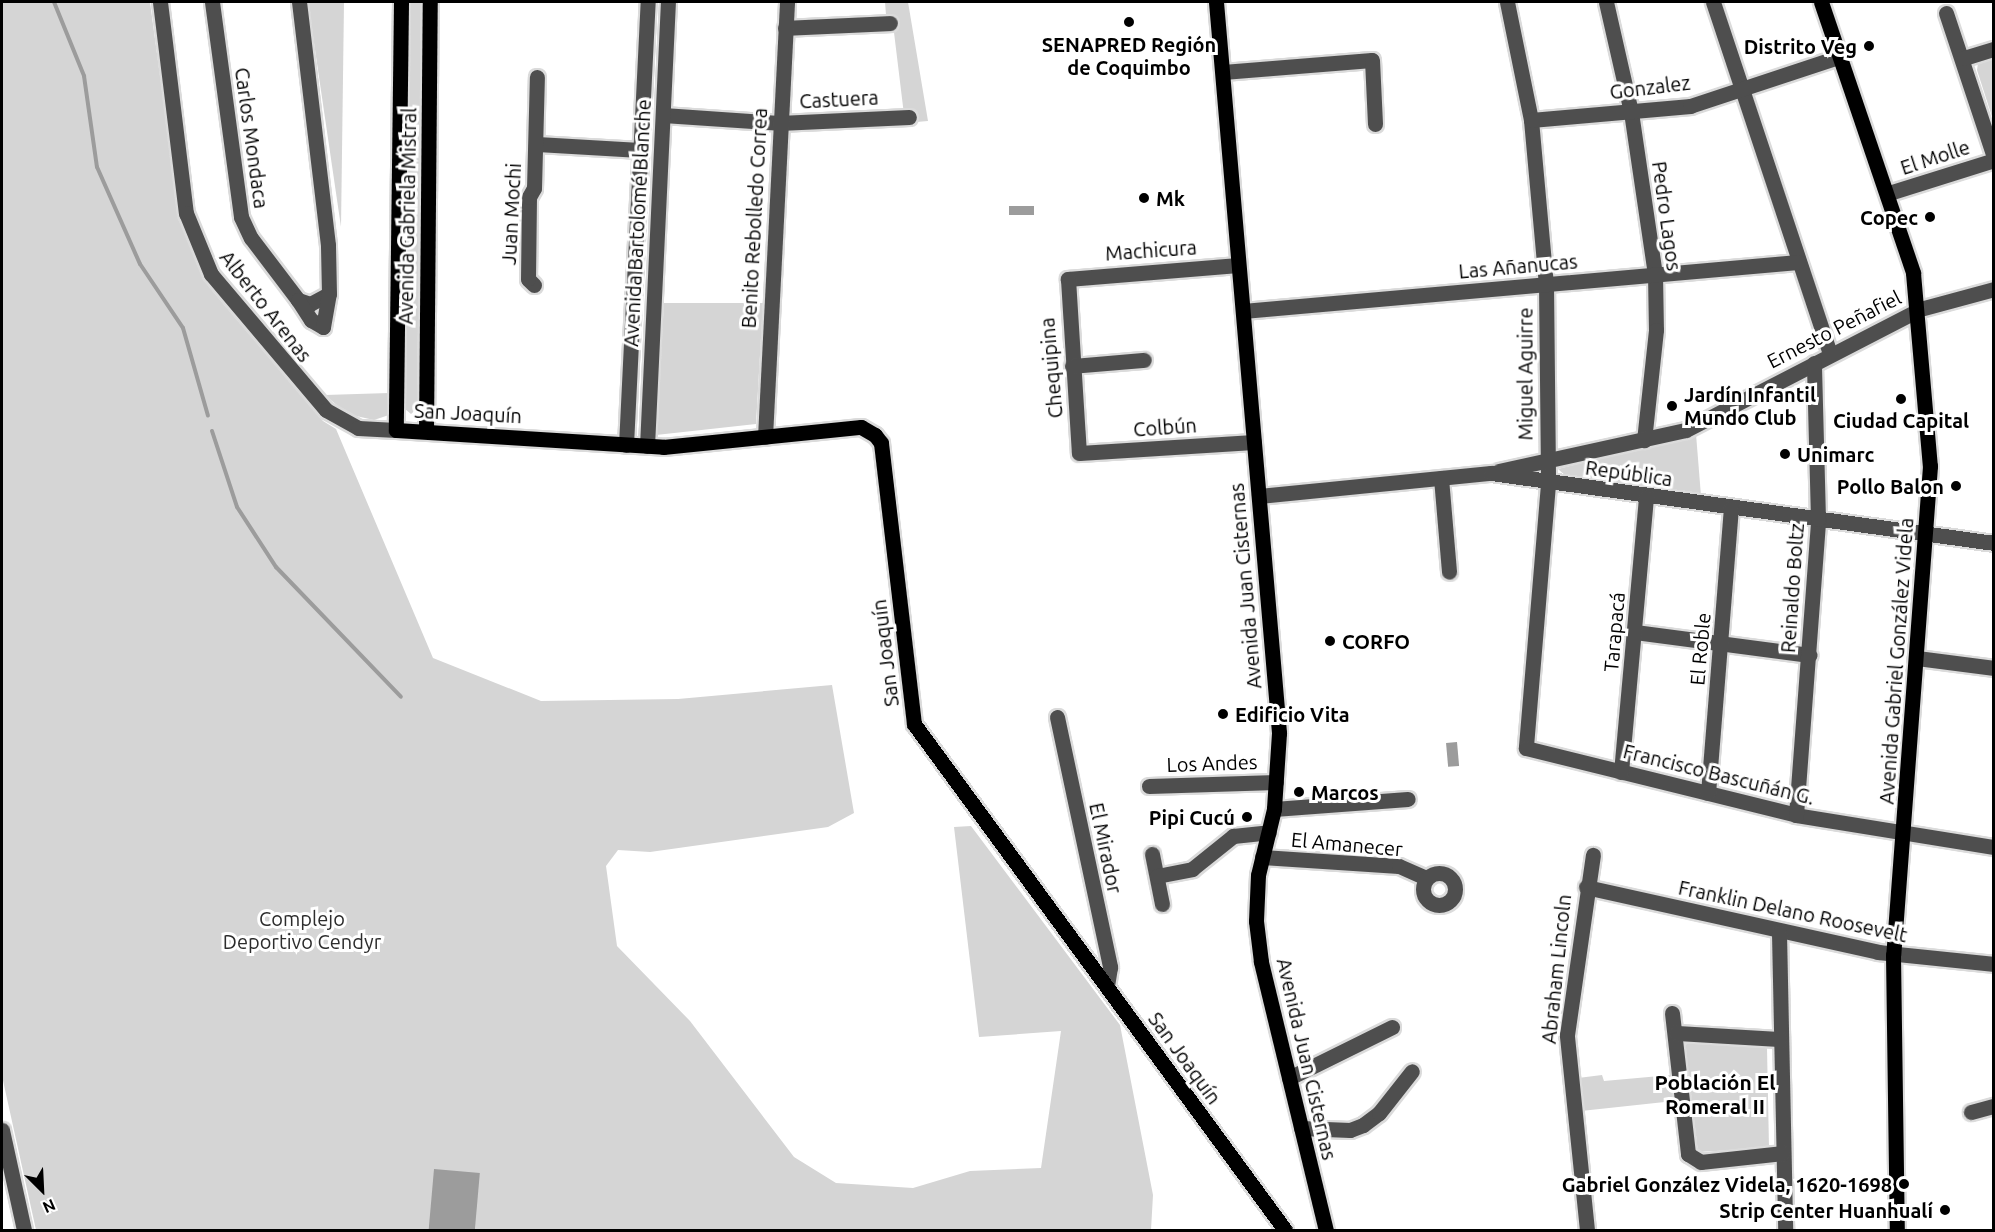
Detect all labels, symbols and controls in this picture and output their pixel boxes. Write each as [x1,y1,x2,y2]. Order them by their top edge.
marker: SENAPRED Región de Coquimbo [1122,15,1136,29]
place label: SENAPRED Región de Coquimbo [1042,32,1216,79]
place label: Distrito Veg [1744,34,1857,58]
marker: Distrito Veg [1862,39,1876,53]
street label: Carlos Mondaca [230,66,274,210]
street label: Gonzalez [1608,70,1692,104]
street label: Castuera [799,85,879,113]
street label: Avenida Bartolomé Blanche [619,99,655,347]
street label: Avenida Gabriela Mistral [393,107,421,325]
street label: Benito Rebolledo Correa [736,107,772,329]
street label: El Molle [1897,135,1973,179]
street label: Pedro Lagos [1647,160,1687,272]
street label: Juan Mochi [496,162,526,266]
place label: Mk [1156,186,1185,210]
marker: Mk [1137,191,1151,205]
place label: Copec [1860,205,1918,229]
marker: Copec [1923,210,1937,224]
street label: Machicura [1104,235,1198,265]
street label: Alberto Arenas [215,246,317,366]
street label: Las Añanucas [1457,249,1579,283]
street label: Ernesto Peñafiel [1763,285,1905,373]
street label: Miguel Aguirre [1513,308,1537,440]
street label: Chequipina [1035,317,1067,419]
place label: Jardín Infantil Mundo Club [1684,382,1816,429]
marker: Ciudad Capital [1894,392,1908,406]
street label: San Joaquín [413,398,523,428]
marker: Jardín Infantil Mundo Club [1665,399,1679,413]
place label: Ciudad Capital [1833,408,1969,432]
street label: Colbún [1132,413,1198,441]
place label: Unimarc [1797,442,1874,466]
marker: Unimarc [1778,447,1792,461]
street label: República [1584,455,1674,491]
place label: Pollo Balon [1837,474,1944,498]
marker: Pollo Balon [1949,479,1963,493]
street label: Avenida Juan Cisternas [1224,482,1266,690]
street label: Avenida Gabriel González Videla [1874,517,1918,805]
street label: Reinaldo Boltz [1775,522,1809,654]
street label: Tarapacá [1599,591,1629,673]
street label: San Joaquín [867,598,903,708]
street label: El Roble [1685,612,1715,686]
place label: CORFO [1342,629,1410,653]
marker: CORFO [1323,634,1337,648]
place label: Edificio Vita [1235,702,1349,726]
marker: Edificio Vita [1216,707,1230,721]
street label: Francisco Bascuñán G. [1621,739,1817,809]
street label: Los Andes [1166,749,1258,777]
place label: Marcos [1311,780,1379,804]
marker: Marcos [1292,785,1306,799]
street label: El Mirador [1085,800,1127,896]
place label: Pipi Cucú [1149,805,1235,829]
marker: Pipi Cucú [1240,810,1254,824]
street label: El Amanecer [1290,827,1404,861]
street label: Franklin Delano Roosevelt [1676,875,1910,947]
street label: Abraham Lincoln [1536,893,1576,1045]
park label: Complejo Deportivo Cendyr [223,906,381,953]
street label: Avenida Juan Cisternas [1272,956,1342,1162]
street label: San Joaquín [1144,1007,1226,1109]
district label: Población El Romeral II [1654,1069,1776,1119]
north arrow [12,1160,72,1220]
place label: Gabriel González Videla, 1620-1698 [1562,1172,1892,1196]
marker: Gabriel González Videla, 1620-1698 [1897,1177,1911,1191]
text: N [40,1196,58,1217]
place label: Strip Center Huanhualí [1719,1198,1933,1222]
marker: Strip Center Huanhualí [1938,1203,1952,1217]

